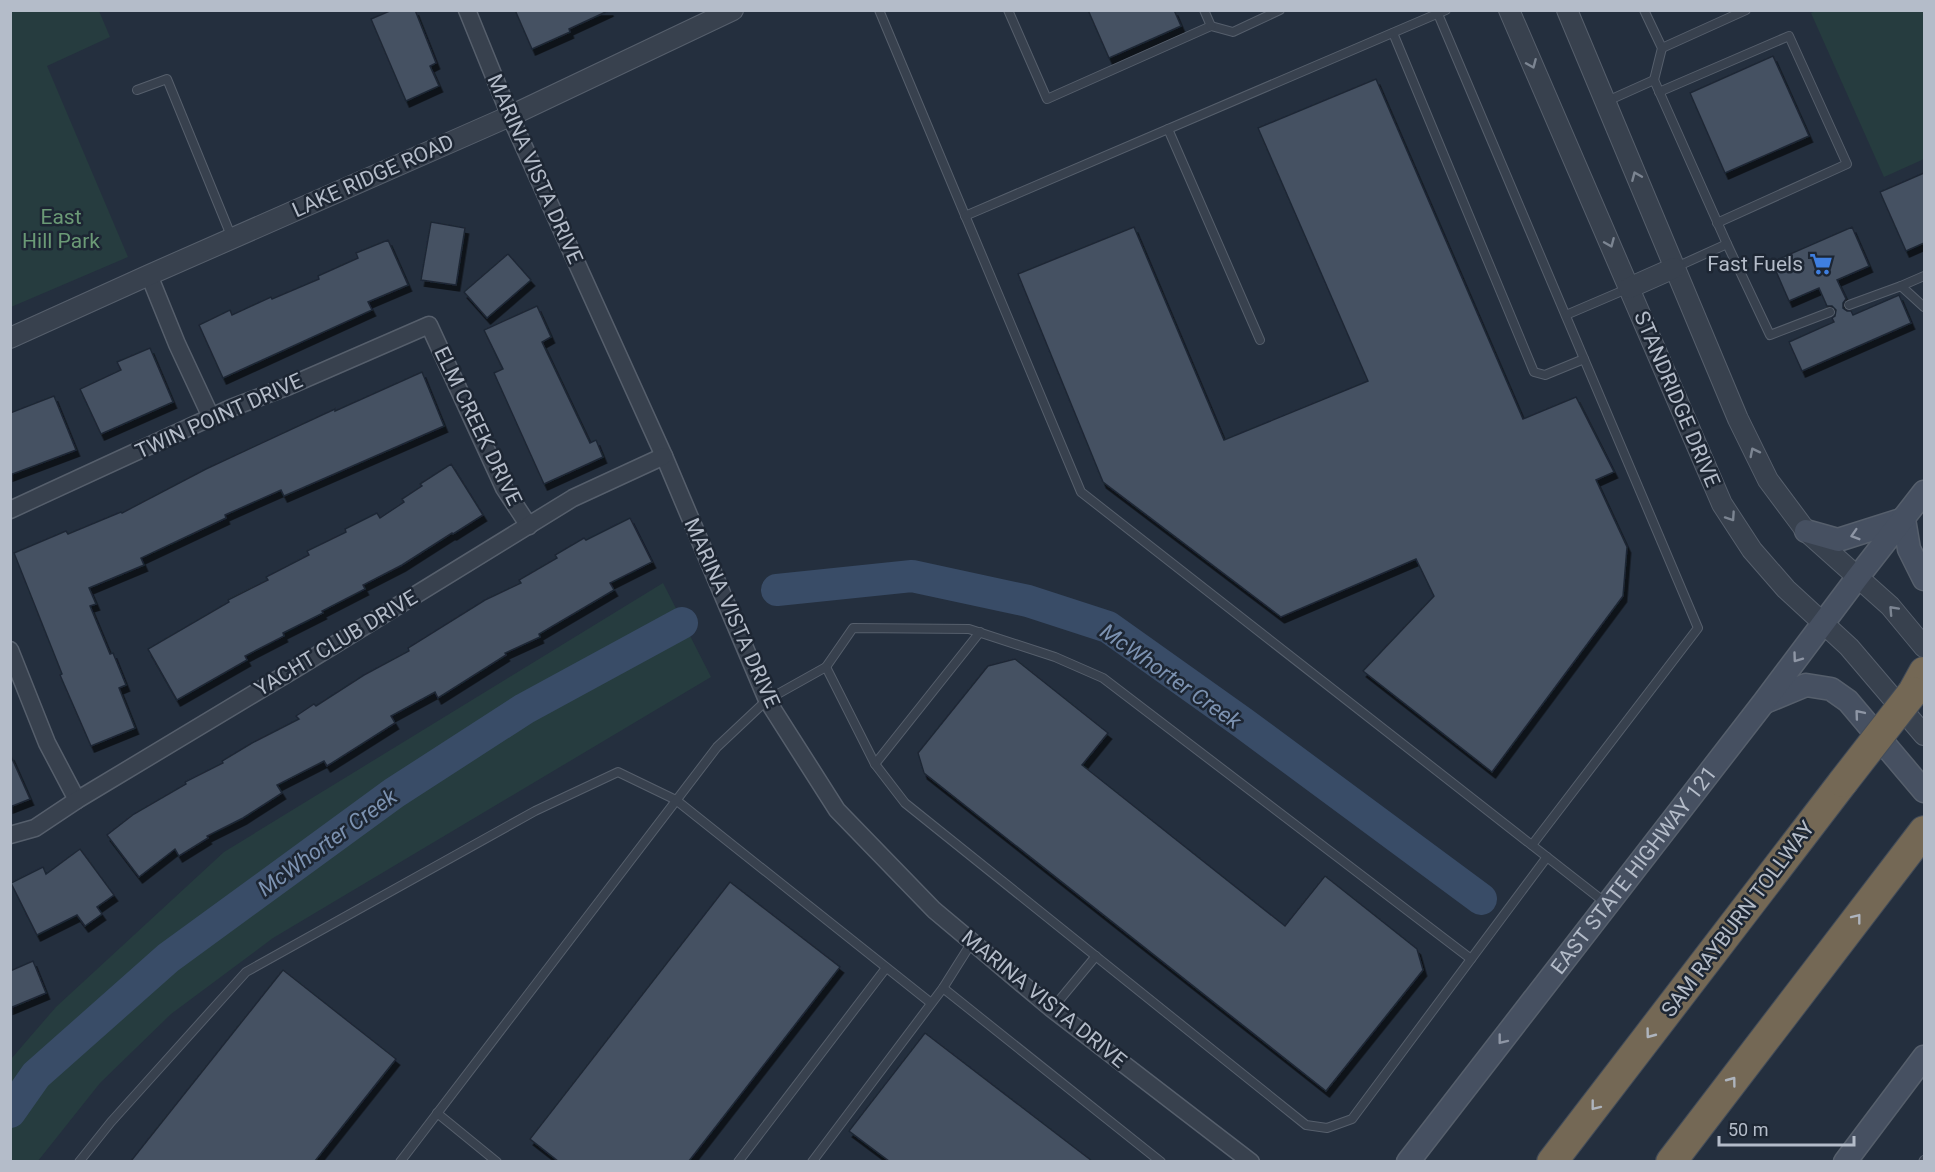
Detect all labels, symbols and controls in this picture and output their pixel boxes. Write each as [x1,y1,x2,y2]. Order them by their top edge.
one-way arrow [1525,58,1537,69]
street label: MARINA VISTA DRIVE [482,71,588,268]
street label: LAKE RIDGE ROAD [289,130,457,222]
one-way arrow [1631,172,1643,183]
park label: East Hill Park [22,205,100,253]
one-way arrow [1603,237,1615,248]
supermarket icon: Fast Fuels [1808,251,1834,277]
place label: Fast Fuels [1707,252,1803,276]
street label: STANDRIDGE DRIVE [1629,308,1725,490]
street label: ELM CREEK DRIVE [429,343,527,509]
street label: TWIN POINT DRIVE [132,368,306,464]
one-way arrow [1750,447,1762,458]
one-way arrow [1723,511,1734,522]
street label: MARINA VISTA DRIVE [679,515,785,712]
one-way arrow [1850,528,1861,540]
street label: YACHT CLUB DRIVE [251,585,422,701]
one-way arrow [1889,606,1900,617]
water label: McWhorter Creek [1096,619,1247,735]
one-way arrow [1793,652,1804,663]
one-way arrow [1856,710,1867,721]
street label: EAST STATE HIGHWAY 121 [1546,762,1722,979]
water label: McWhorter Creek [253,783,403,901]
street label: SAM RAYBURN TOLLWAY [1657,816,1820,1022]
one-way arrow [1849,914,1860,925]
street label: MARINA VISTA DRIVE [957,925,1131,1073]
one-way arrow [1646,1028,1657,1039]
one-way arrow [1499,1033,1510,1044]
one-way arrow [1724,1077,1735,1088]
one-way arrow [1591,1100,1602,1111]
scale bar [1719,1109,1854,1147]
text: 50 m [1728,1119,1768,1140]

